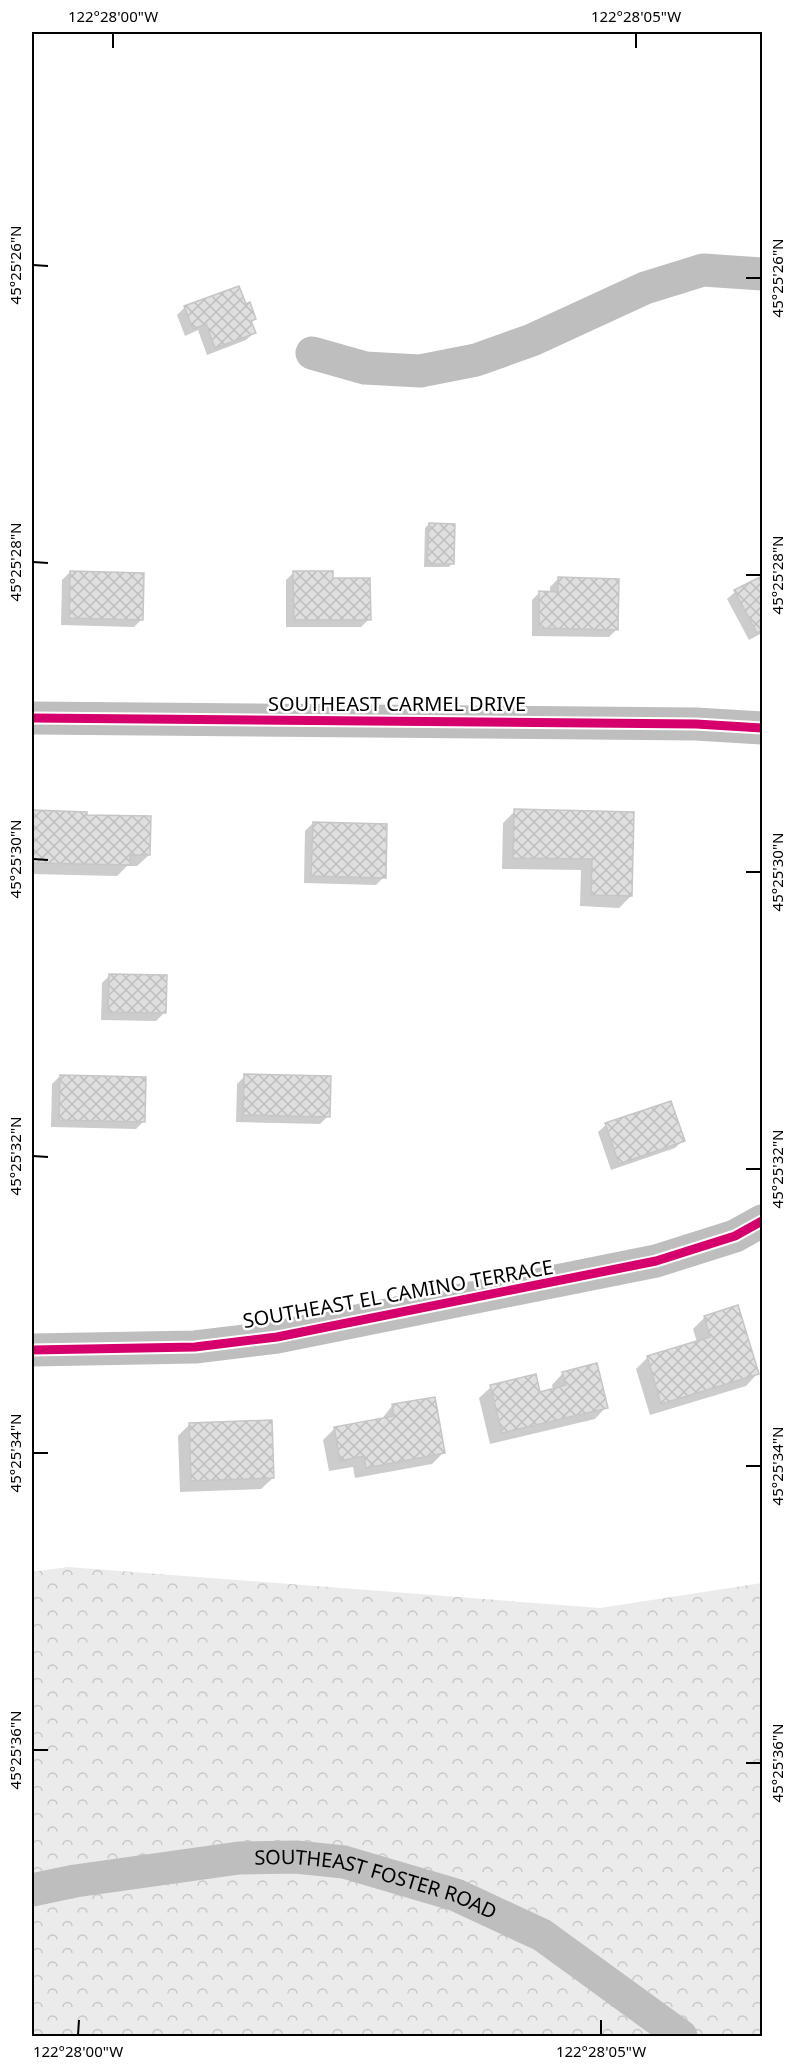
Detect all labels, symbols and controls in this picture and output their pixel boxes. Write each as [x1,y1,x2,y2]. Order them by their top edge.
text: 122°28'00"W [68,6,158,26]
text: 122°28'05"W [591,6,681,26]
text: 45°25'26"N [5,226,25,304]
text: 45°25'26"N [767,239,787,317]
text: 45°25'28"N [5,523,25,601]
text: 45°25'28"N [767,536,787,614]
street label: SOUTHEAST CARMEL DRIVE [268,690,526,717]
text: 45°25'30"N [5,820,25,898]
text: 45°25'30"N [767,833,787,911]
text: 45°25'32"N [5,1117,25,1195]
text: 45°25'32"N [767,1130,787,1208]
street label: SOUTHEAST EL CAMINO TERRACE [241,1253,555,1334]
text: 45°25'34"N [5,1414,25,1492]
text: 45°25'34"N [767,1427,787,1505]
text: 45°25'36"N [5,1711,25,1789]
text: 45°25'36"N [767,1724,787,1802]
street label: SOUTHEAST FOSTER ROAD [254,1843,501,1925]
text: 122°28'00"W [33,2041,123,2061]
text: 122°28'05"W [556,2041,646,2061]

